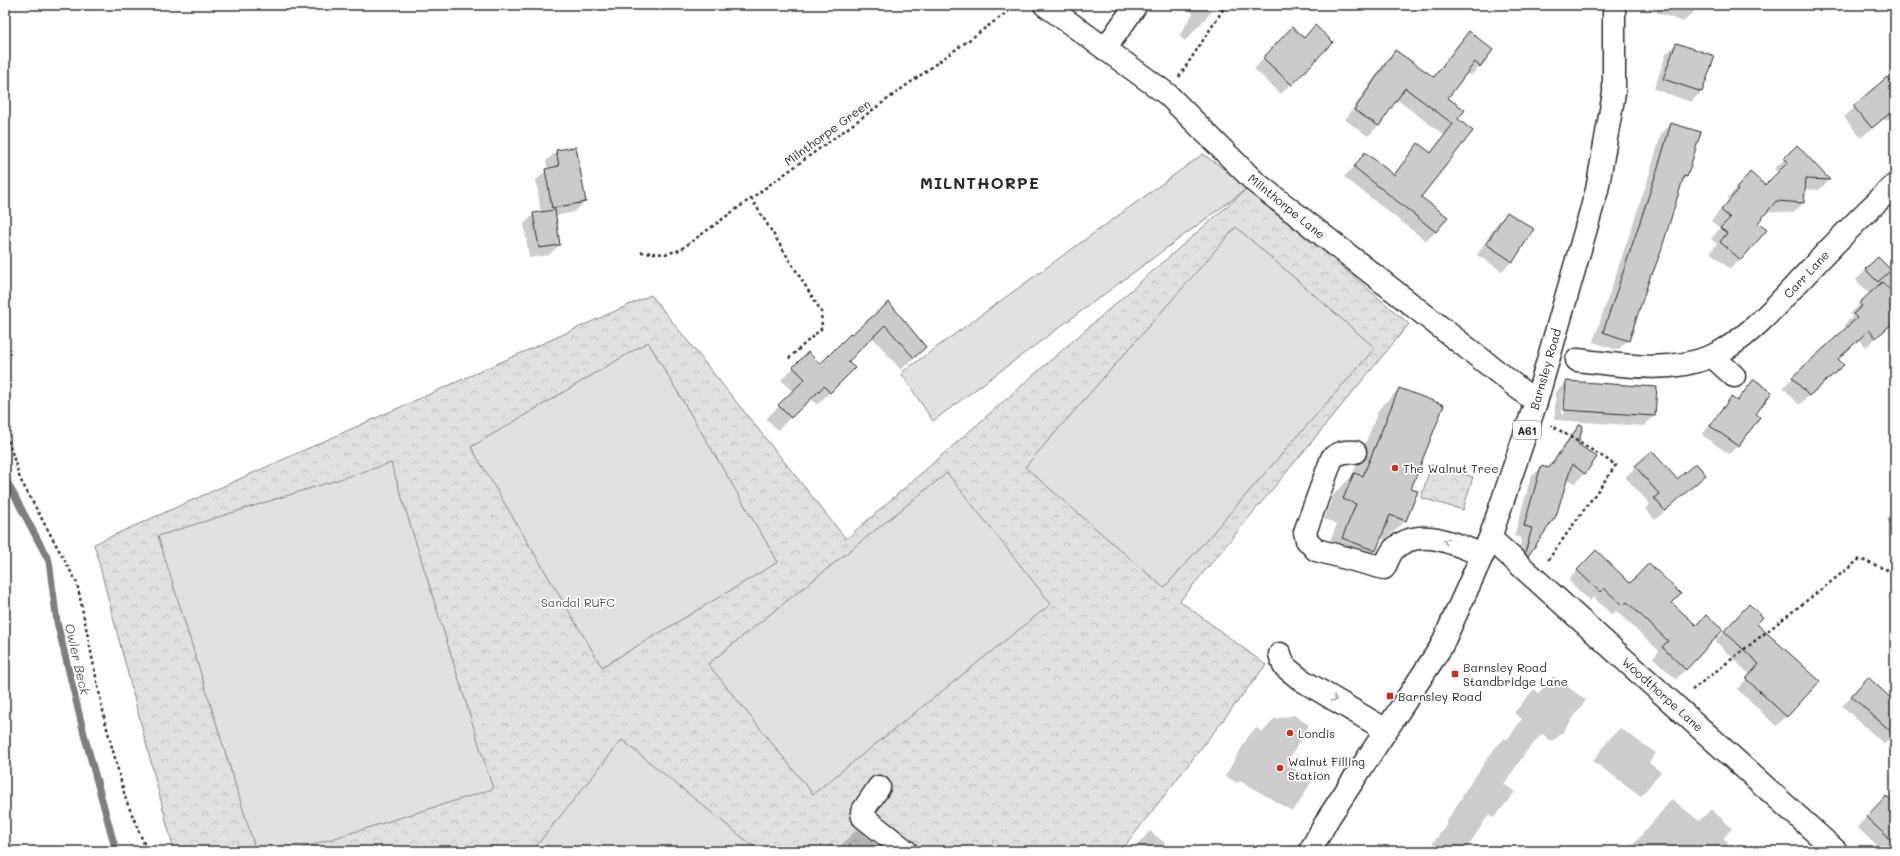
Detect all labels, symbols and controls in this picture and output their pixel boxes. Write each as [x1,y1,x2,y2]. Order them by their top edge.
street label: Milnthorpe Green [781,95,873,169]
street label: Milnthorpe Lane [1245,170,1329,242]
district label: MILNTHORPE [920,172,1040,193]
street label: Carr Lane [1780,247,1832,301]
street label: Barnsley Road [1526,326,1564,412]
road number: A61 [1513,421,1541,439]
place label: The Walnut Tree [1403,460,1499,476]
marker: The Walnut Tree [1390,463,1400,473]
one-way arrow [1442,538,1449,546]
park label: Sandal RUFC [541,594,615,610]
water label: Owler Beck [62,621,95,698]
street label: Woodthorpe Lane [1619,653,1707,735]
place label: Barnsley Road Standbridge Lane [1463,659,1568,689]
marker: Barnsley Road Standbridge Lane [1450,669,1460,679]
place label: Barnsley Road [1398,688,1482,704]
marker: Barnsley Road [1385,691,1395,701]
one-way arrow [1330,694,1337,701]
place label: Londis [1298,725,1335,741]
marker: Londis [1285,728,1295,738]
place label: Walnut Filling Station [1288,753,1365,783]
marker: Walnut Filling Station [1275,763,1285,773]

